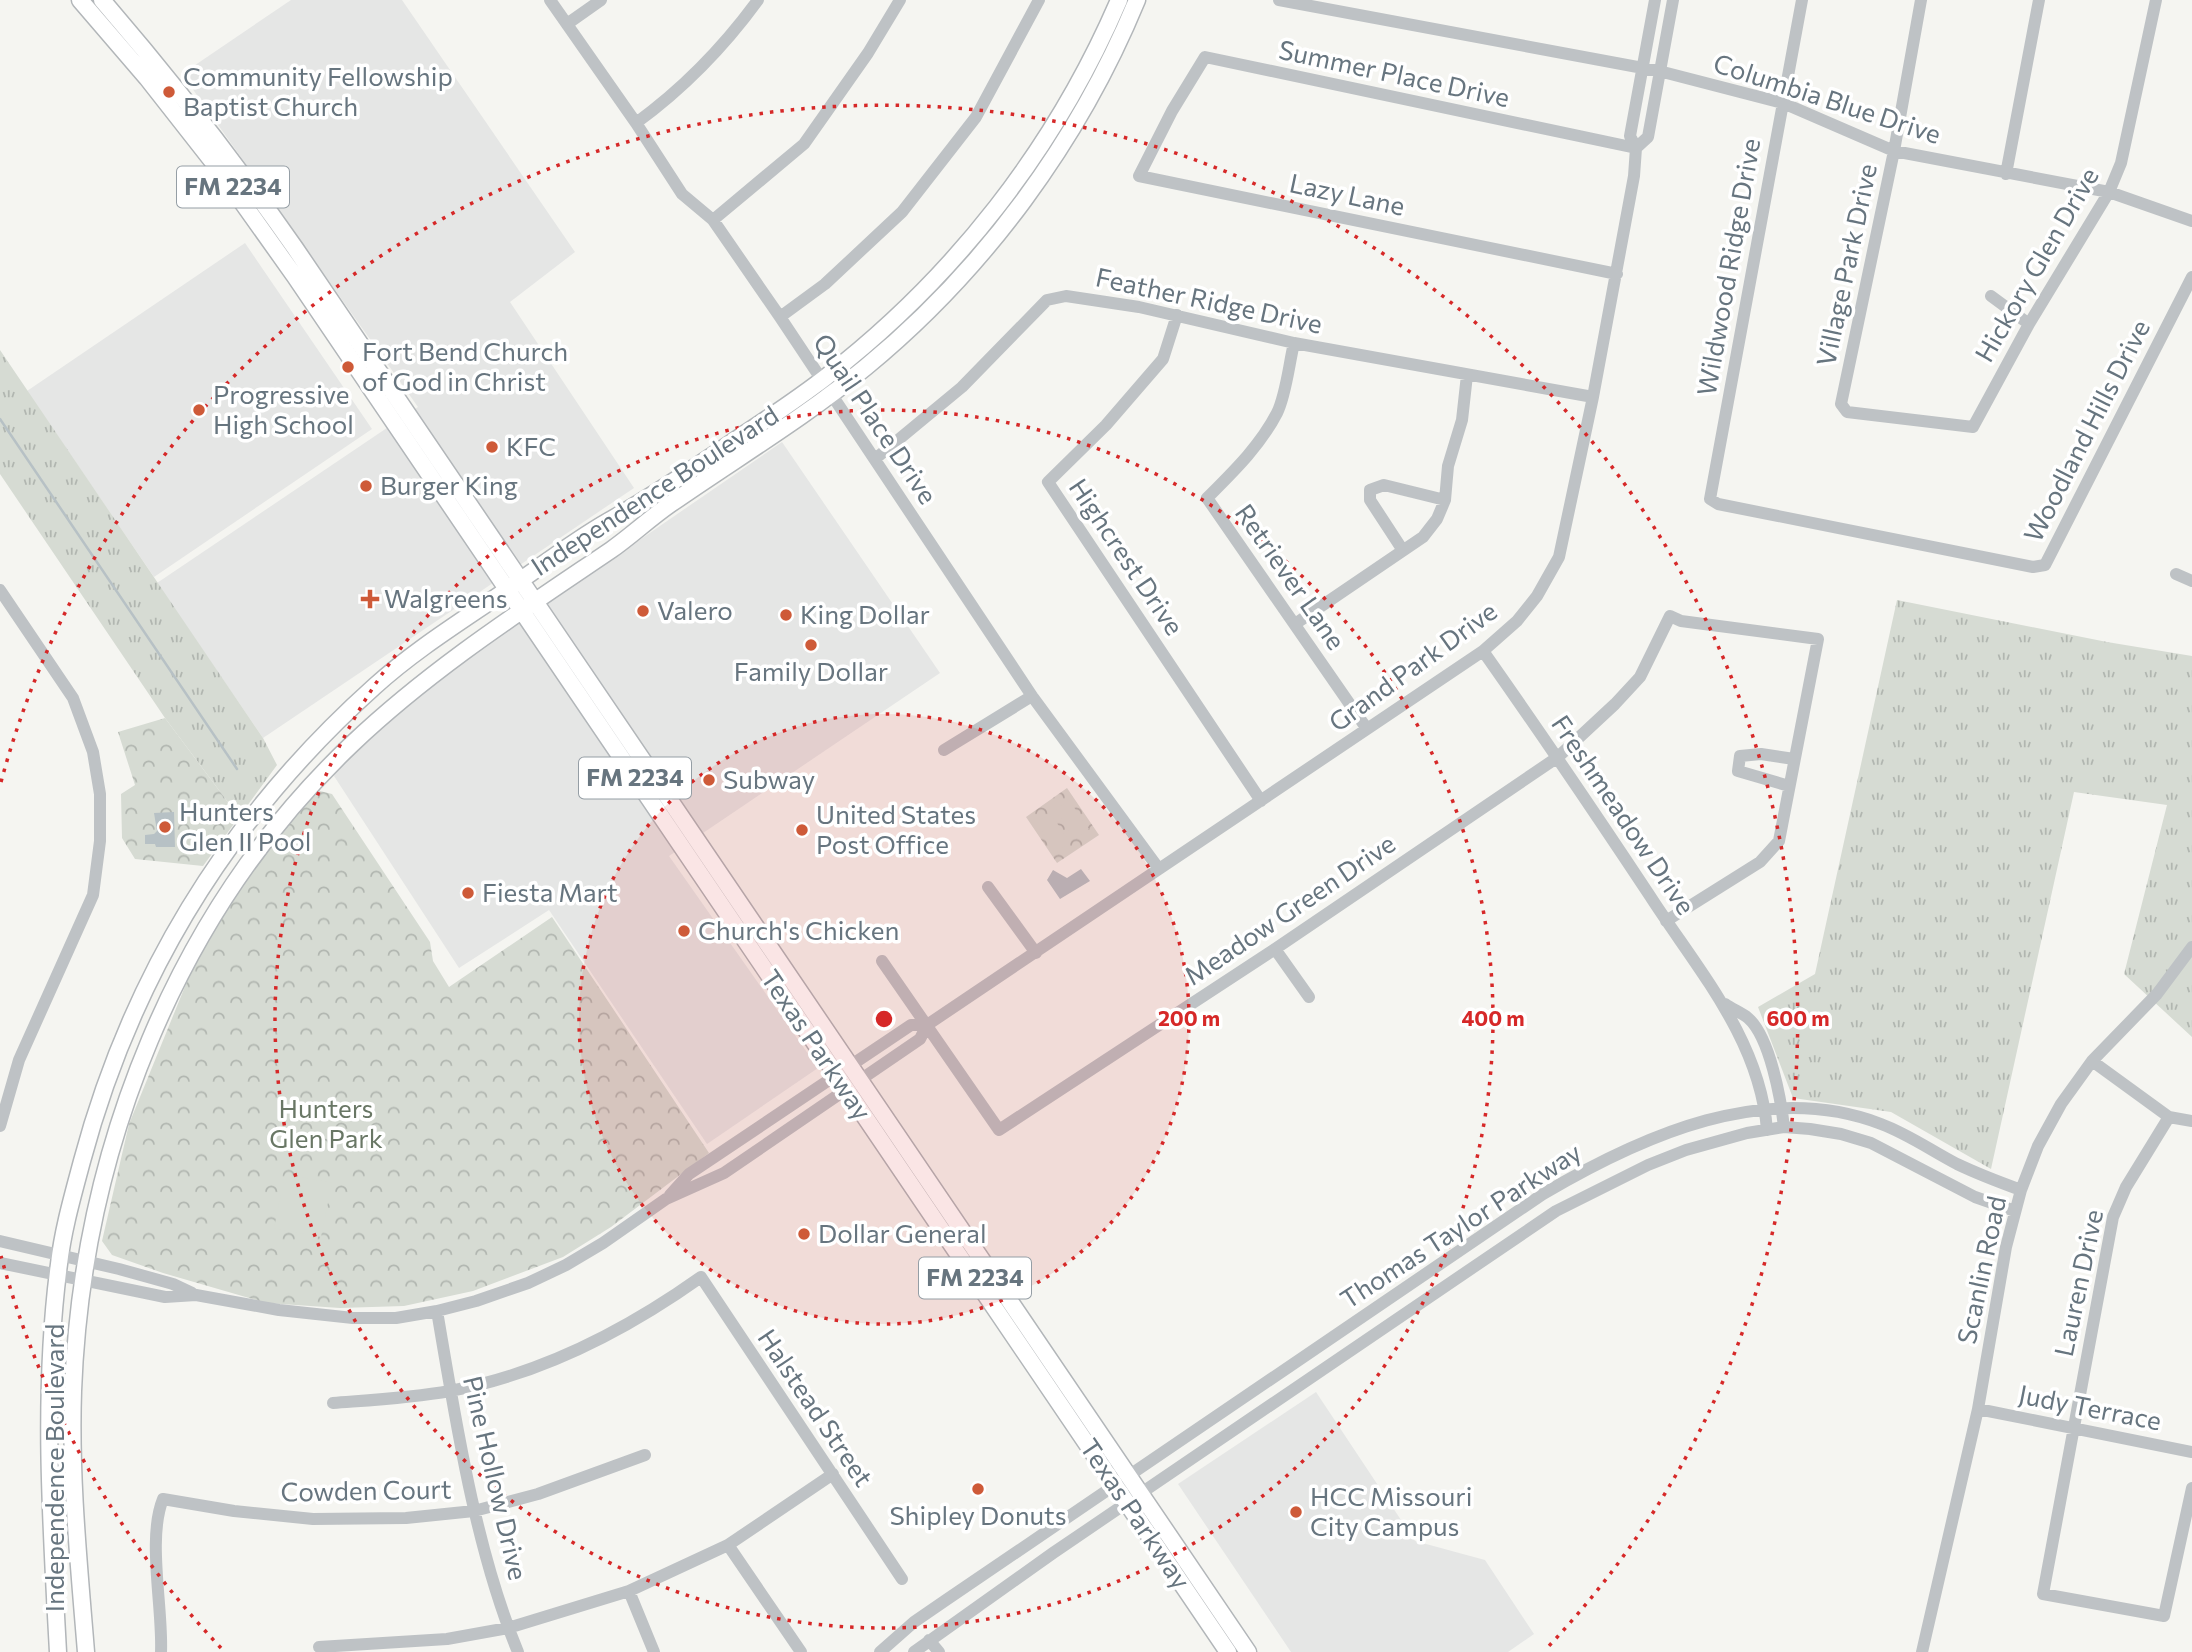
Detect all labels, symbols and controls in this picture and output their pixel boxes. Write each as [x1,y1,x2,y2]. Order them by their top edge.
street label: Summer Place Drive [1276,33,1513,112]
street label: Columbia Blue Drive [1710,46,1945,149]
place label: Community Fellowship Baptist Church [183,60,453,121]
marker: Community Fellowship Baptist Church [161,84,177,100]
street label: Wildwood Ridge Drive [1690,136,1765,398]
street label: Village Park Drive [1809,161,1882,369]
street label: Hickory Glen Drive [1968,162,2104,367]
street label: Lazy Lane [1287,166,1408,221]
road number: FM 2234 [177,167,289,208]
street label: Feather Ridge Drive [1093,260,1325,339]
street label: Woodland Hills Drive [2016,314,2155,546]
street label: Quail Place Drive [808,327,945,509]
place label: Fort Bend Church of God in Christ [362,335,568,396]
marker: Fort Bend Church of God in Christ [340,359,356,375]
place label: Progressive High School [213,378,354,439]
street label: Independence Boulevard [525,398,784,581]
marker: Progressive High School [191,402,207,418]
place label: KFC [506,430,556,461]
marker: KFC [484,439,500,455]
place label: Burger King [380,469,518,500]
street label: Highcrest Drive [1064,472,1191,640]
marker: Burger King [358,478,374,494]
street label: Retriever Lane [1230,498,1353,655]
place label: Walgreens [384,582,508,613]
marker: Walgreens [362,591,378,607]
place label: Valero [657,594,733,625]
street label: Grand Park Drive [1322,595,1502,737]
place label: King Dollar [800,598,930,629]
marker: Valero [635,603,651,619]
marker: King Dollar [778,607,794,623]
marker: Family Dollar [803,637,819,653]
place label: Family Dollar [734,655,888,686]
street label: Freshmeadow Drive [1546,709,1702,920]
road number: FM 2234 [579,758,691,798]
place label: Subway [723,763,815,794]
marker: Subway [701,772,717,788]
place label: Hunters Glen II Pool [179,795,311,856]
place label: United States Post Office [816,798,976,859]
marker: Hunters Glen II Pool [157,819,173,835]
marker: United States Post Office [794,822,810,838]
street label: Meadow Green Drive [1178,827,1400,991]
place label: Fiesta Mart [482,876,618,907]
marker: Fiesta Mart [460,885,476,901]
place label: Church's Chicken [698,914,899,945]
marker: Church's Chicken [676,923,692,939]
street label: Texas Parkway [756,963,879,1125]
text: 200 m [1158,1005,1220,1030]
text: 400 m [1461,1005,1525,1030]
text: 600 m [1766,1005,1830,1030]
centre of rings [872,1007,896,1031]
park label: Hunters Glen Park [269,1092,383,1153]
street label: Thomas Taylor Parkway [1334,1135,1586,1314]
street label: Scanlin Road [1950,1193,2011,1347]
street label: Lauren Drive [2047,1206,2108,1359]
place label: Dollar General [818,1217,987,1248]
marker: Dollar General [796,1226,812,1242]
road number: FM 2234 [919,1258,1031,1298]
street label: Halstead Street [752,1323,880,1492]
street label: Independence Boulevard [38,1324,69,1612]
street label: Pine Hollow Drive [458,1373,535,1583]
street label: Judy Terrace [2016,1378,2164,1436]
street label: Texas Parkway [1075,1432,1198,1594]
street label: Cowden Court [280,1473,452,1506]
place label: HCC Missouri City Campus [1310,1480,1472,1541]
marker: Shipley Donuts [970,1481,986,1497]
place label: Shipley Donuts [889,1499,1067,1530]
marker: HCC Missouri City Campus [1288,1504,1304,1520]

